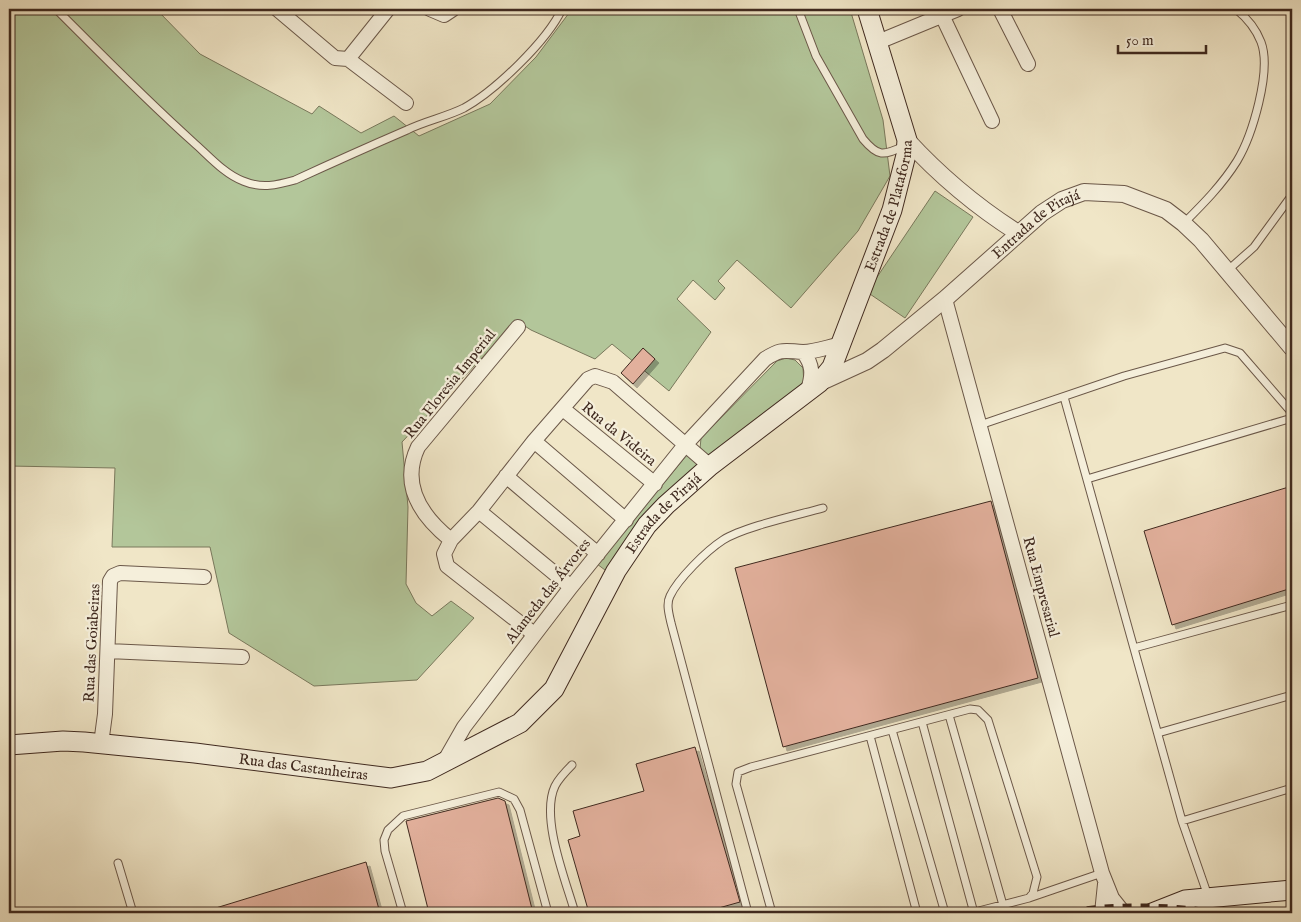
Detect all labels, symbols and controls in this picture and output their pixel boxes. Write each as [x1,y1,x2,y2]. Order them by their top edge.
scale bar [1118,22,1206,54]
text: 50 m [1126,31,1154,50]
street label: Estrada de Plataforma [860,139,917,274]
street label: Entrada de Pirajá [988,185,1083,263]
street label: Rua Floresia Imperial [400,325,500,442]
street label: Rua da Videira [578,398,661,470]
street label: Estrada de Pirajá [621,469,705,557]
street label: Alameda das Árvores [501,535,595,648]
street label: Rua Empresarial [1018,535,1064,640]
street label: Rua das Goiabeiras [79,583,105,703]
street label: Rua das Castanheiras [238,749,369,784]

